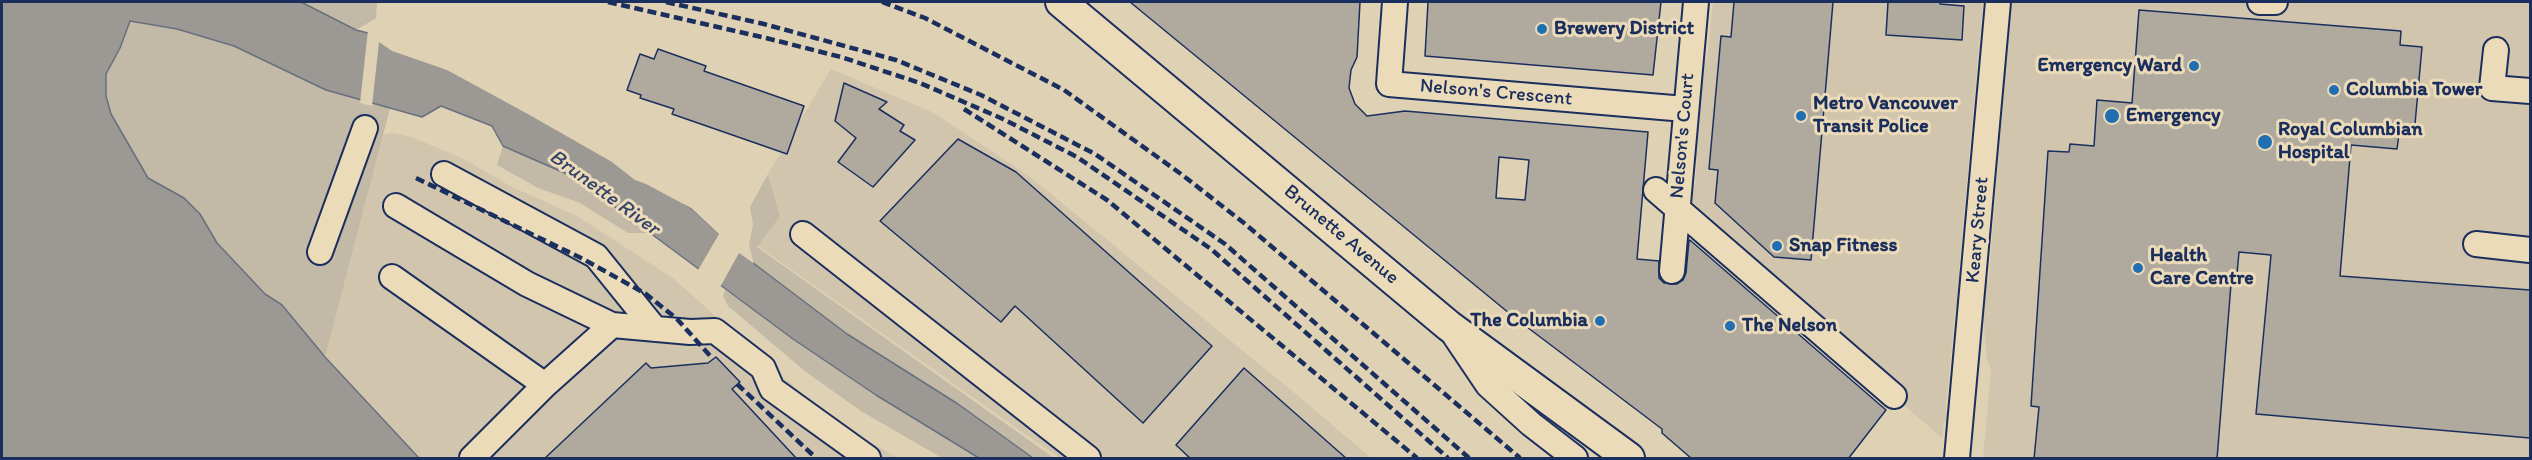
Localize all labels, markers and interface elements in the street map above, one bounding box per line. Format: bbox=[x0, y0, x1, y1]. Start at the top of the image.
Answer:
place label: Brewery District bbox=[1554, 17, 1694, 41]
marker: Brewery District bbox=[1535, 22, 1549, 36]
place label: Emergency Ward bbox=[2038, 54, 2182, 78]
marker: Emergency Ward bbox=[2187, 59, 2201, 73]
street label: Nelson's Court bbox=[1666, 72, 1700, 200]
street label: Nelson's Crescent bbox=[1419, 74, 1573, 112]
place label: Columbia Tower bbox=[2346, 78, 2482, 102]
marker: Columbia Tower bbox=[2327, 83, 2341, 97]
place label: Metro Vancouver Transit Police bbox=[1813, 92, 1958, 139]
place label: Emergency bbox=[2126, 104, 2221, 128]
marker: Emergency bbox=[2103, 107, 2121, 125]
marker: Metro Vancouver Transit Police bbox=[1794, 109, 1808, 123]
place label: Royal Columbian Hospital bbox=[2278, 118, 2423, 165]
marker: Royal Columbian Hospital bbox=[2256, 133, 2274, 151]
water label: Brunette River bbox=[544, 145, 664, 241]
street label: Keary Street bbox=[1961, 176, 1995, 284]
street label: Brunette Avenue bbox=[1279, 180, 1403, 290]
place label: Snap Fitness bbox=[1789, 234, 1897, 258]
marker: Snap Fitness bbox=[1770, 239, 1784, 253]
place label: Health Care Centre bbox=[2150, 244, 2254, 291]
marker: Health Care Centre bbox=[2131, 261, 2145, 275]
place label: The Columbia bbox=[1470, 309, 1588, 333]
marker: The Columbia bbox=[1593, 314, 1607, 328]
place label: The Nelson bbox=[1742, 314, 1837, 338]
marker: The Nelson bbox=[1723, 319, 1737, 333]

